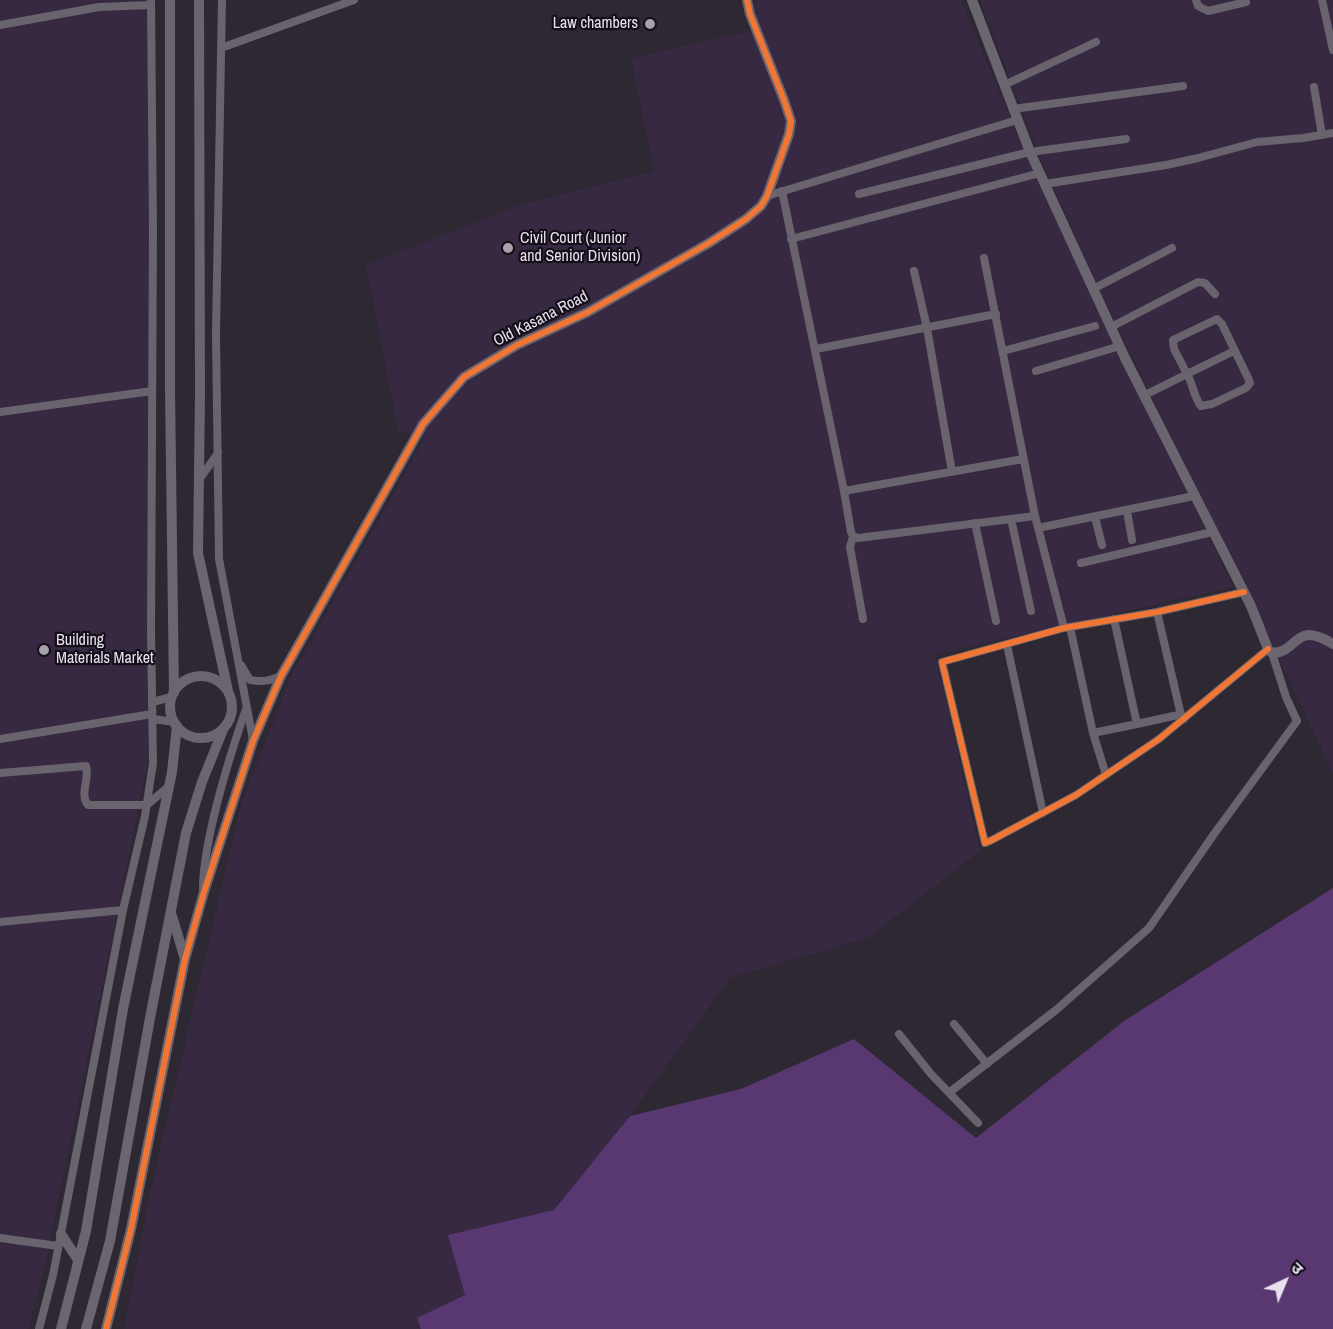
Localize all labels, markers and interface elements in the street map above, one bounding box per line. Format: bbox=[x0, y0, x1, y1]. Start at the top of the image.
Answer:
place label: Law chambers bbox=[553, 14, 638, 34]
marker: Law chambers bbox=[643, 17, 657, 31]
place label: Civil Court (Junior and Senior Division) bbox=[520, 229, 640, 267]
marker: Civil Court (Junior and Senior Division) bbox=[501, 241, 515, 255]
street label: Old Kasana Road bbox=[491, 287, 591, 351]
place label: Building Materials Market bbox=[56, 631, 154, 669]
marker: Building Materials Market bbox=[37, 643, 51, 657]
north arrow bbox=[1255, 1251, 1315, 1311]
text: उ bbox=[1286, 1257, 1309, 1279]

